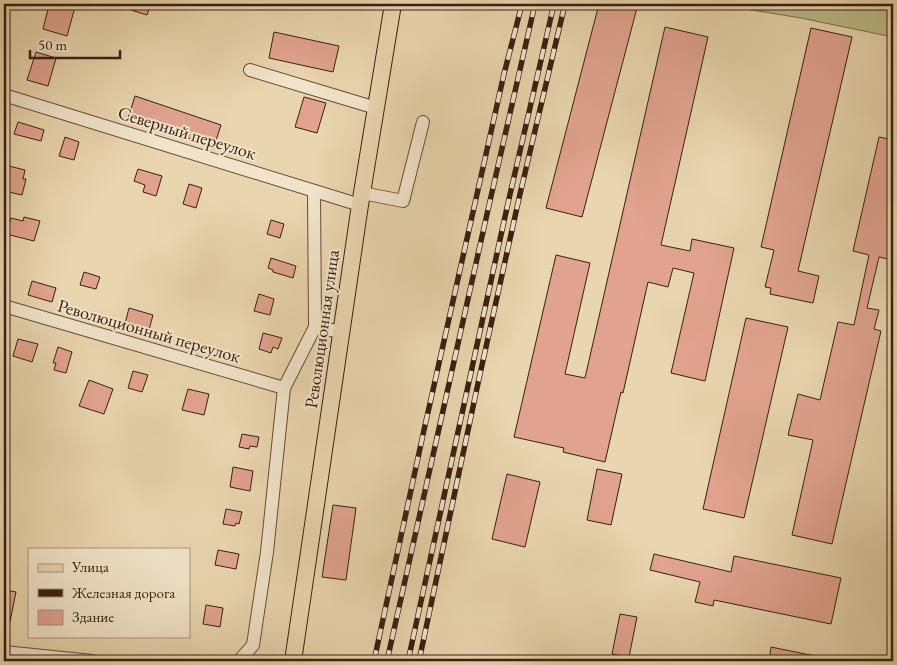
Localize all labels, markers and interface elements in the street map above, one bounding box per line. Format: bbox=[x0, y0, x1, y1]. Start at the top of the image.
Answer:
scale bar bbox=[30, 28, 120, 60]
text: 50 m bbox=[38, 35, 67, 54]
street label: Северный переулок bbox=[115, 101, 259, 165]
street label: Революционная улица bbox=[299, 247, 344, 410]
street label: Революционный переулок bbox=[55, 293, 244, 368]
legend bbox=[28, 548, 190, 638]
text: Улица bbox=[71, 557, 109, 576]
text: Железная дорога bbox=[71, 583, 175, 602]
text: Здание bbox=[72, 607, 114, 626]

